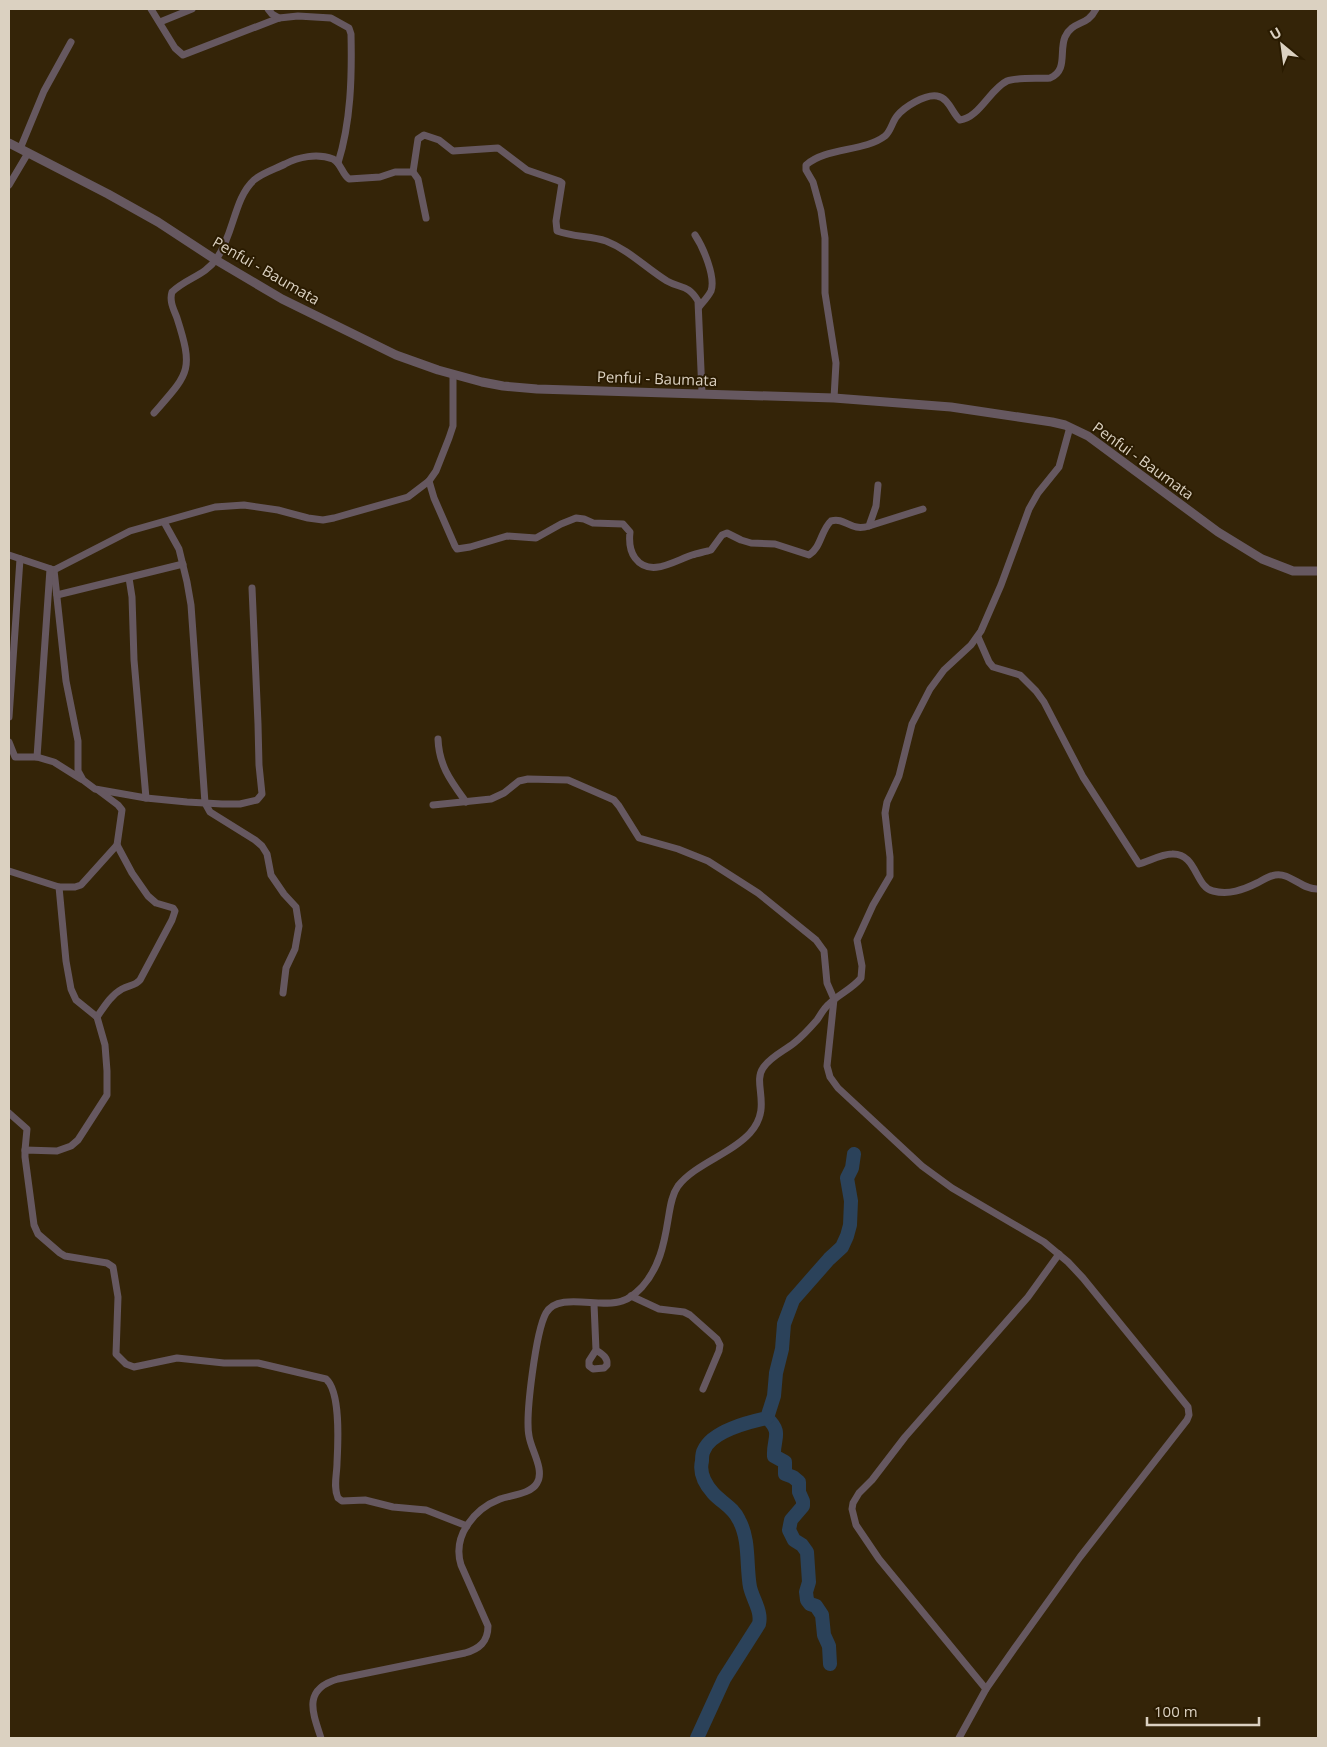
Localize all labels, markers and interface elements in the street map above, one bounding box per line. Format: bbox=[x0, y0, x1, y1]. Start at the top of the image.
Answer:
north arrow bbox=[1257, 20, 1307, 70]
text: U bbox=[1266, 22, 1285, 44]
street label: Penfui - Baumata bbox=[209, 231, 324, 309]
street label: Penfui - Baumata bbox=[597, 366, 718, 390]
street label: Penfui - Baumata bbox=[1089, 417, 1198, 504]
scale bar bbox=[1147, 1694, 1260, 1726]
text: 100 m bbox=[1154, 1701, 1198, 1721]

